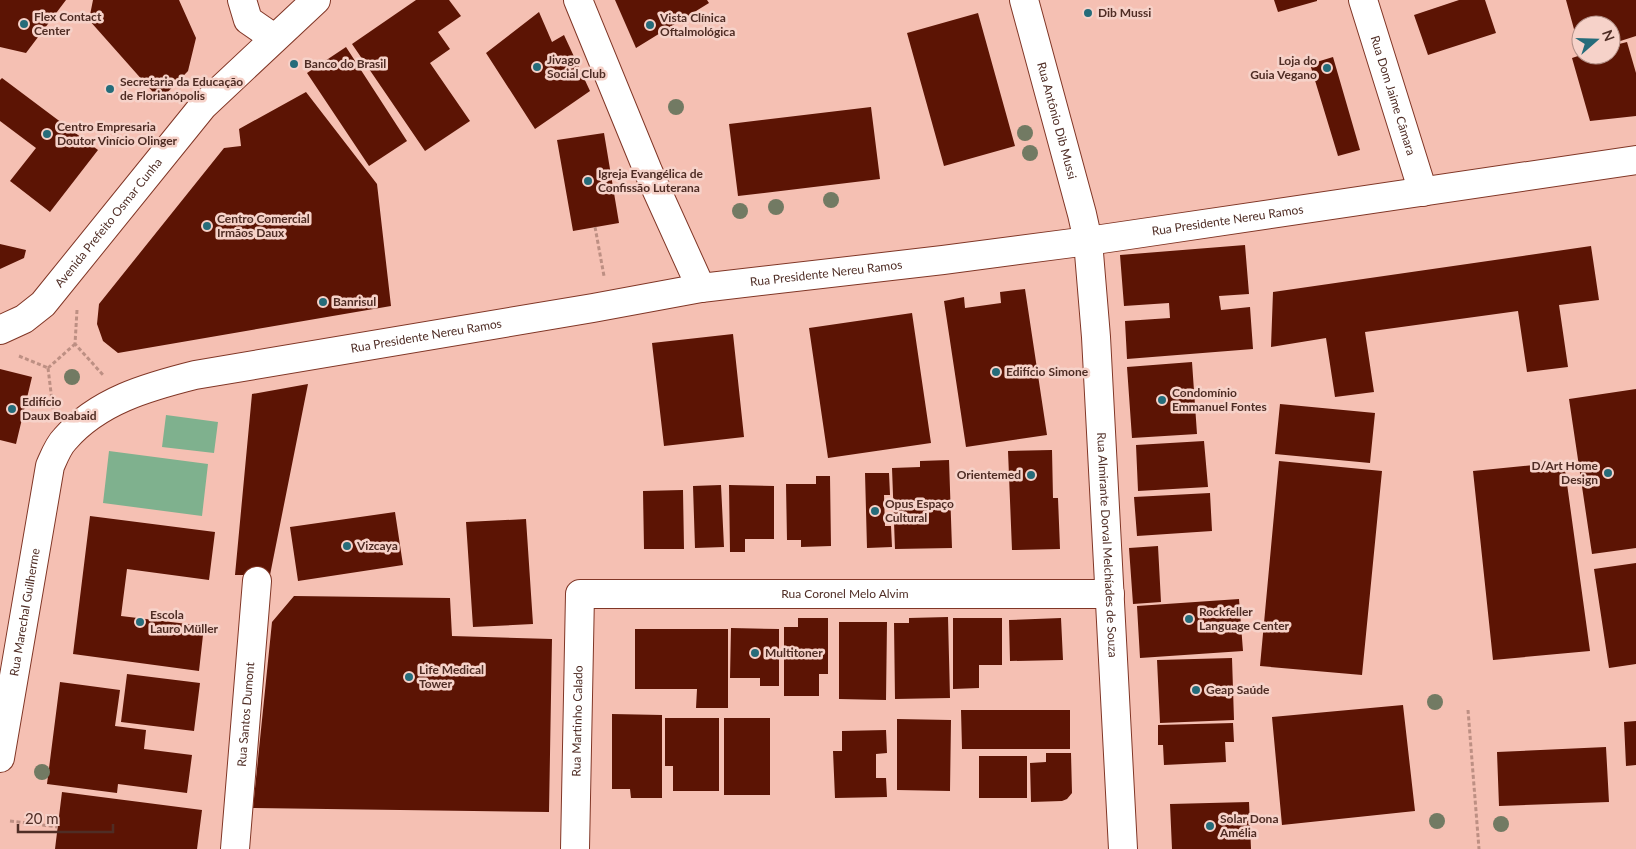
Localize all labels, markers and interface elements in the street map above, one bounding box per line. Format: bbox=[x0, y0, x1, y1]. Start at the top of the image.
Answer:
place label: Dib Mussi bbox=[1098, 5, 1151, 20]
marker: Dib Mussi bbox=[1082, 7, 1094, 19]
place label: Flex Contact Center bbox=[34, 9, 102, 38]
place label: Vista Clínica Oftalmológica bbox=[659, 10, 735, 39]
north arrow bbox=[1571, 15, 1621, 65]
marker: Flex Contact Center bbox=[18, 18, 30, 30]
marker: Vista Clínica Oftalmológica bbox=[644, 19, 656, 31]
text: N bbox=[1599, 27, 1619, 43]
street label: Rua Dom Jaime Câmara bbox=[1368, 34, 1419, 157]
place label: Jivago Social Club bbox=[547, 52, 606, 81]
place label: Loja do Guia Vegano bbox=[1250, 53, 1317, 82]
place label: Banco do Brasil bbox=[304, 56, 386, 71]
marker: Banco do Brasil bbox=[288, 58, 300, 70]
street label: Rua Antônio Dib Mussi bbox=[1034, 60, 1080, 181]
marker: Jivago Social Club bbox=[531, 61, 543, 73]
marker: Loja do Guia Vegano bbox=[1321, 62, 1333, 74]
place label: Secretaria da Educação de Florianópolis bbox=[120, 74, 243, 103]
marker: Secretaria da Educação de Florianópolis bbox=[104, 83, 116, 95]
place label: Centro Empresaria Doutor Vinício Olinger bbox=[57, 119, 178, 148]
marker: Centro Empresaria Doutor Vinício Olinger bbox=[41, 128, 53, 140]
street label: Avenida Prefeito Osmar Cunha bbox=[51, 155, 165, 290]
place label: Igreja Evangélica de Confissão Luterana bbox=[598, 166, 703, 195]
marker: Igreja Evangélica de Confissão Luterana bbox=[582, 175, 594, 187]
street label: Rua Presidente Nereu Ramos bbox=[1151, 201, 1304, 238]
place label: Centro Comercial Irmãos Daux bbox=[217, 211, 310, 240]
marker: Centro Comercial Irmãos Daux bbox=[201, 220, 213, 232]
street label: Rua Presidente Nereu Ramos bbox=[749, 257, 903, 289]
place label: Banrisul bbox=[333, 294, 376, 309]
marker: Banrisul bbox=[317, 296, 329, 308]
street label: Rua Presidente Nereu Ramos bbox=[349, 316, 503, 356]
place label: Edifício Simone bbox=[1006, 364, 1089, 379]
marker: Edifício Simone bbox=[990, 366, 1002, 378]
place label: Condomínio Emmanuel Fontes bbox=[1172, 385, 1267, 414]
place label: Edifício Daux Boabaid bbox=[22, 394, 97, 423]
marker: Condomínio Emmanuel Fontes bbox=[1156, 394, 1168, 406]
marker: Edifício Daux Boabaid bbox=[6, 403, 18, 415]
street label: Rua Almirante Dorval Melchíades de Souza bbox=[1094, 432, 1121, 658]
place label: D/Art Home Design bbox=[1532, 458, 1599, 487]
place label: Orientemed bbox=[957, 467, 1021, 482]
marker: D/Art Home Design bbox=[1602, 467, 1614, 479]
marker: Orientemed bbox=[1025, 469, 1037, 481]
place label: Opus Espaço Cultural bbox=[885, 496, 954, 525]
marker: Opus Espaço Cultural bbox=[869, 505, 881, 517]
place label: Vizcaya bbox=[356, 538, 398, 553]
marker: Vizcaya bbox=[341, 540, 353, 552]
street label: Rua Marechal Guilherme bbox=[6, 547, 43, 677]
street label: Rua Coronel Melo Alvim bbox=[781, 586, 909, 601]
place label: Rockfeller Language Center bbox=[1199, 604, 1290, 633]
place label: Escola Lauro Müller bbox=[150, 607, 219, 636]
marker: Rockfeller Language Center bbox=[1183, 613, 1195, 625]
marker: Escola Lauro Müller bbox=[134, 616, 146, 628]
place label: Multitoner bbox=[765, 645, 823, 660]
marker: Multitoner bbox=[749, 647, 761, 659]
street label: Rua Santos Dumont bbox=[234, 661, 257, 767]
place label: Life Medical Tower bbox=[419, 662, 484, 691]
street label: Rua Martinho Calado bbox=[568, 665, 586, 777]
marker: Life Medical Tower bbox=[403, 671, 415, 683]
place label: Geap Saúde bbox=[1206, 682, 1270, 697]
marker: Geap Saúde bbox=[1190, 684, 1202, 696]
scale bar bbox=[18, 802, 112, 834]
text: 20 m bbox=[25, 809, 59, 827]
place label: Solar Dona Amélia bbox=[1219, 811, 1278, 840]
marker: Solar Dona Amélia bbox=[1204, 820, 1216, 832]

